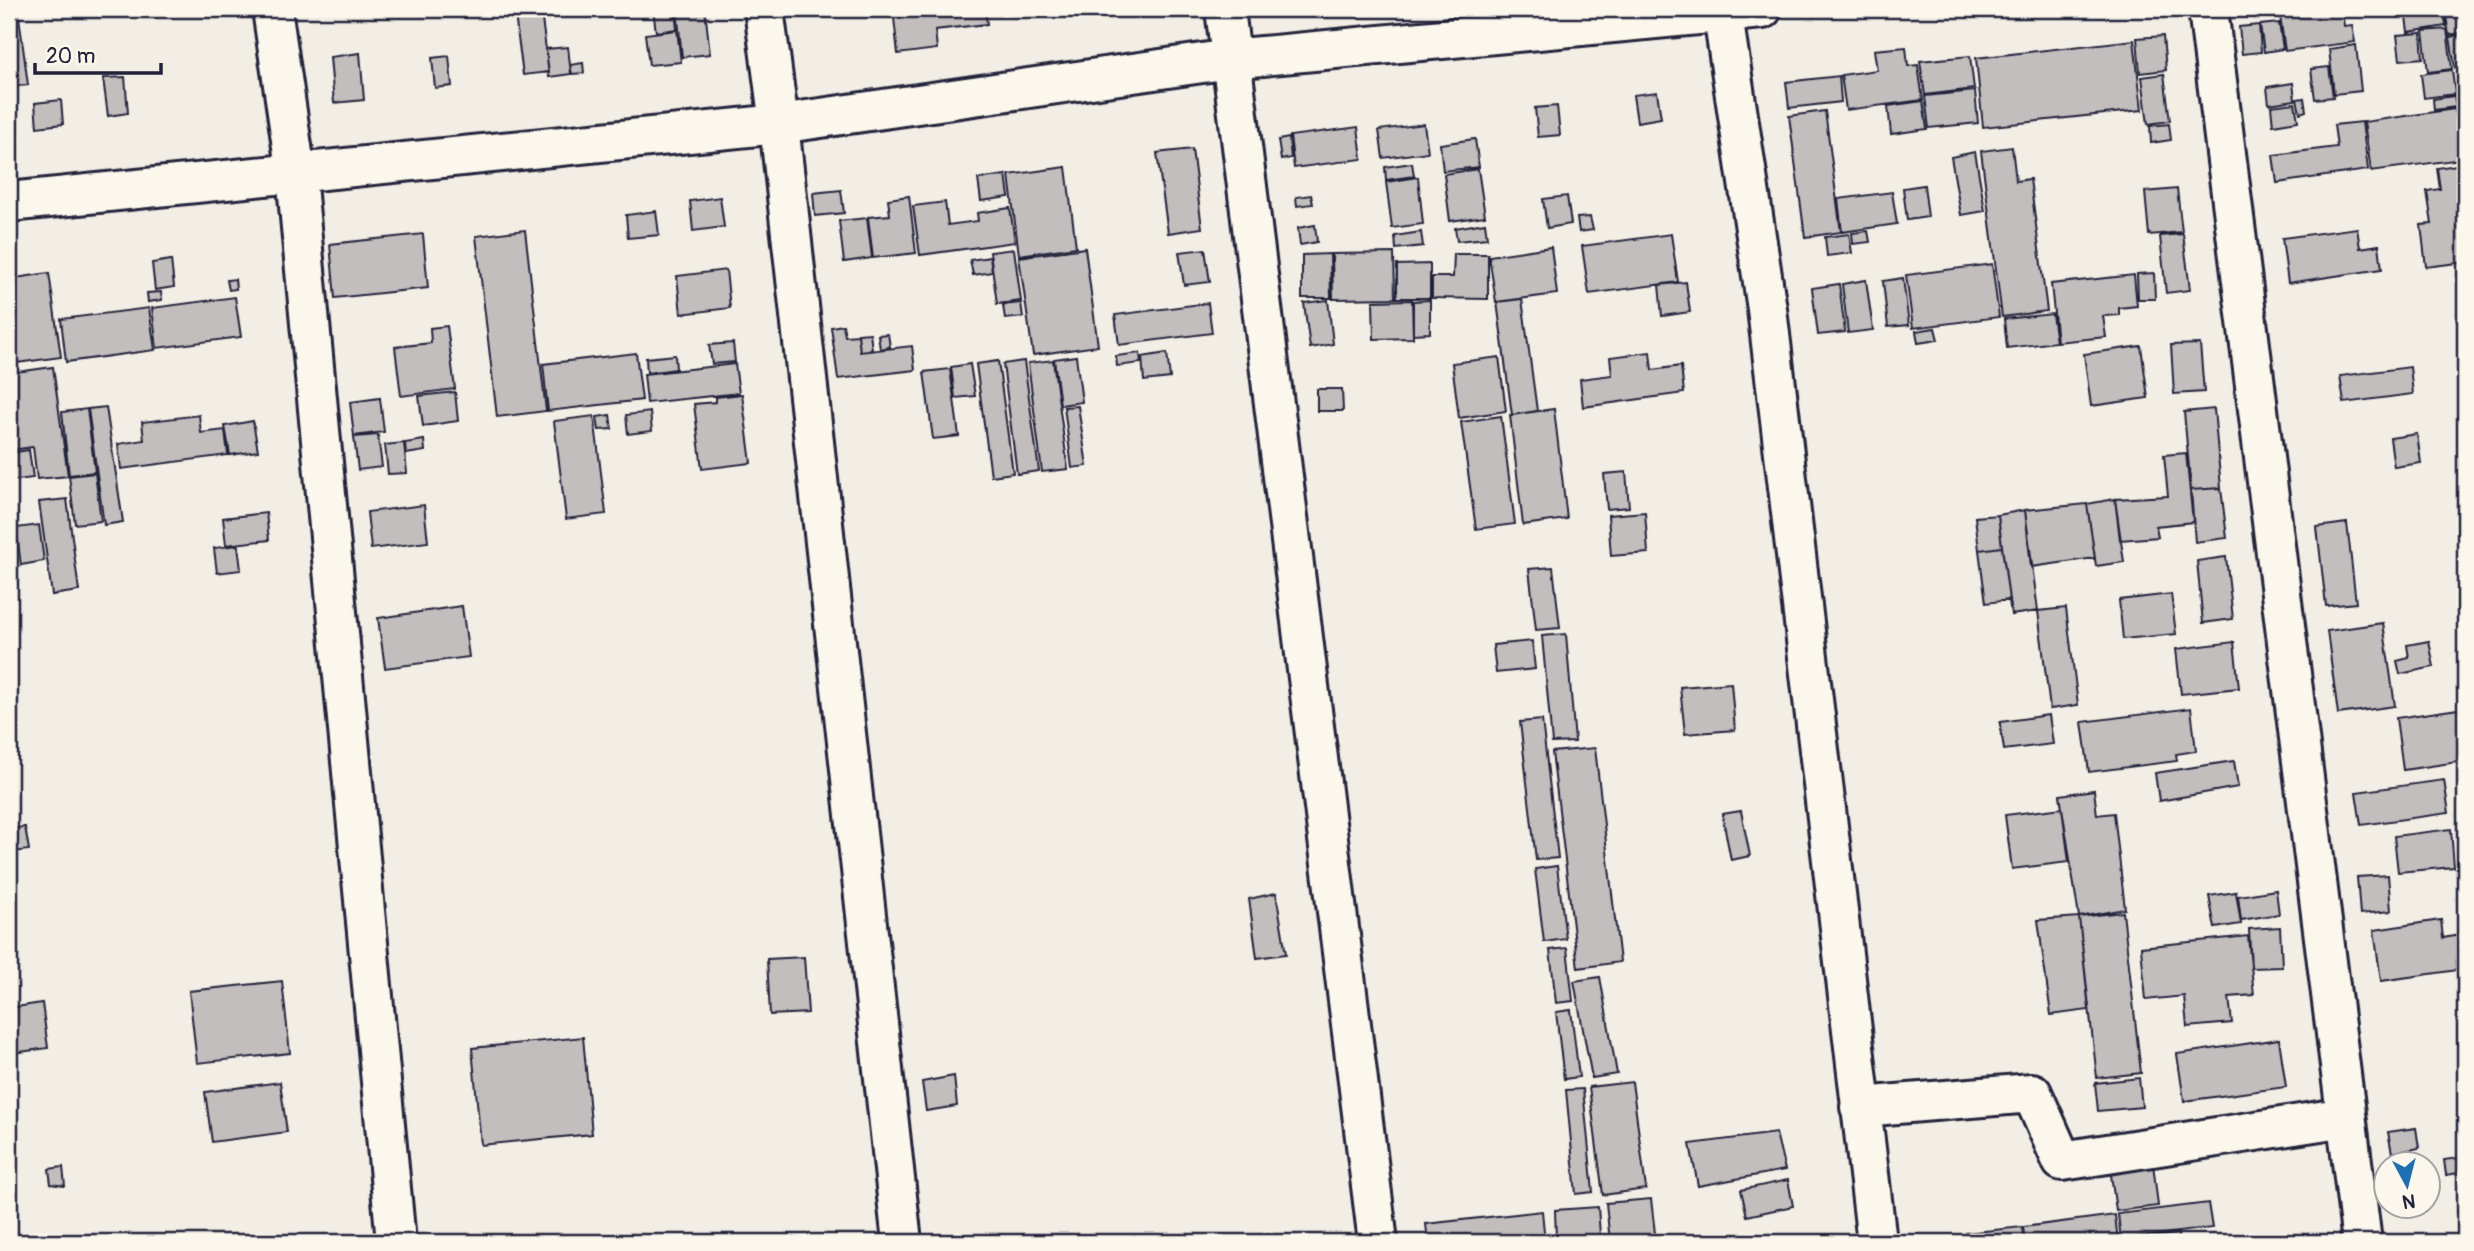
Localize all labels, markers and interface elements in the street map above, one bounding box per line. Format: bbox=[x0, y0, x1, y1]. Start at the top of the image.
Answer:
scale bar bbox=[35, 32, 161, 76]
text: 20 m bbox=[46, 43, 95, 70]
north arrow bbox=[2372, 1150, 2442, 1220]
text: N bbox=[2401, 1188, 2417, 1214]

